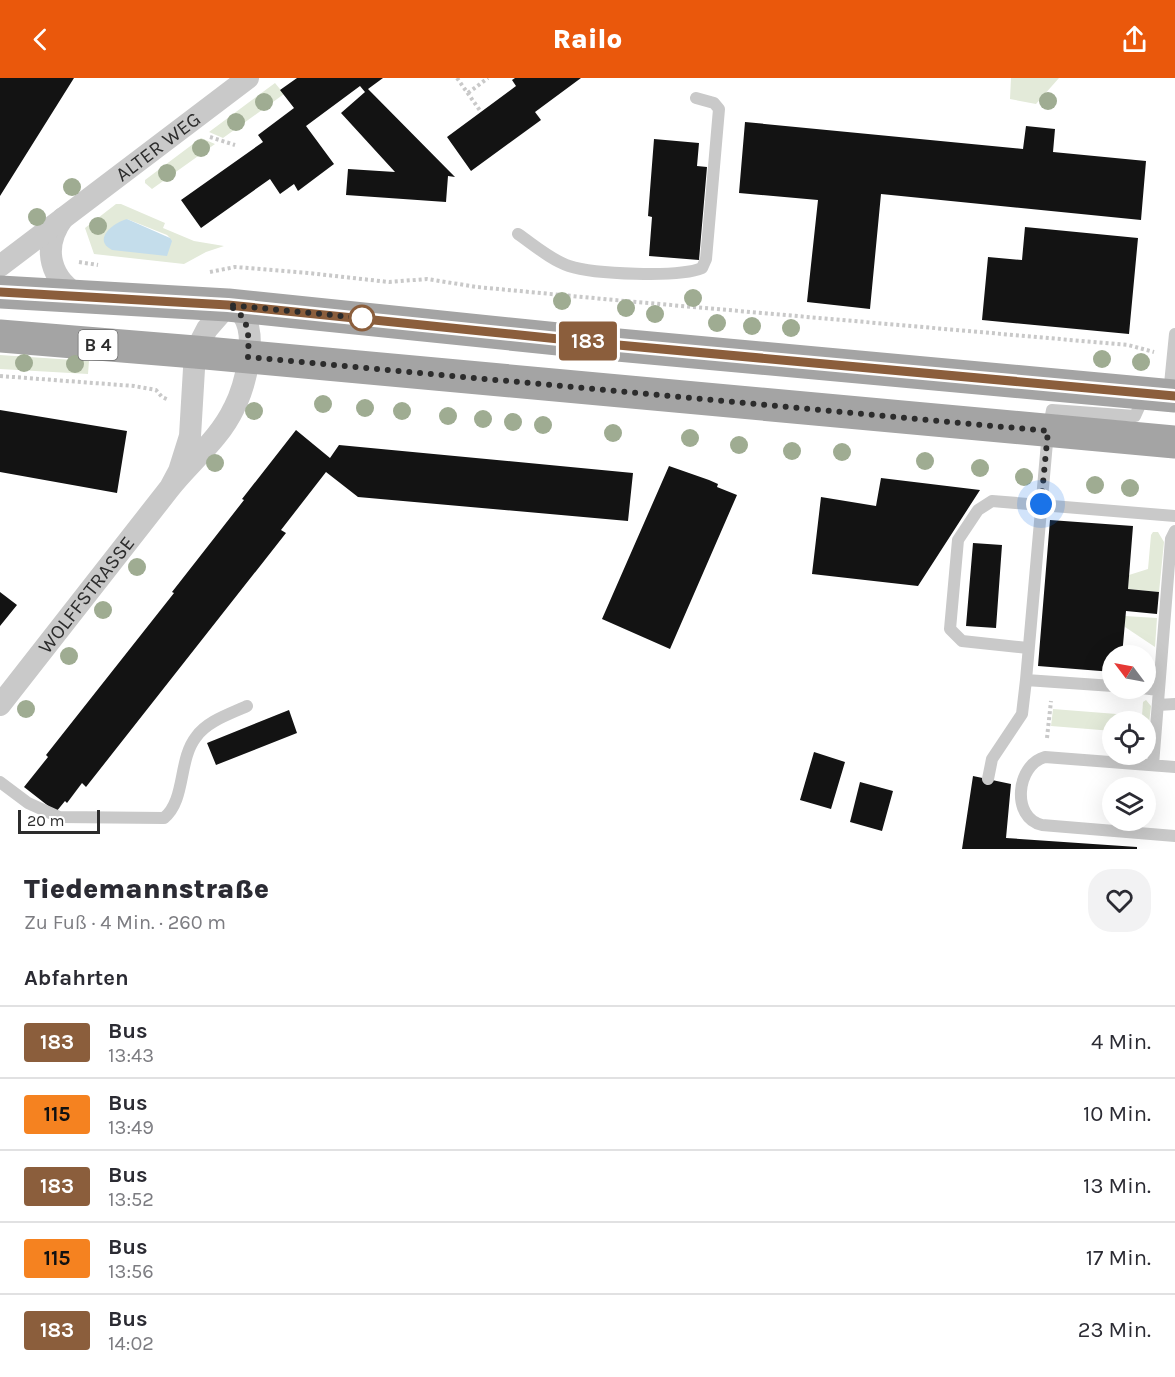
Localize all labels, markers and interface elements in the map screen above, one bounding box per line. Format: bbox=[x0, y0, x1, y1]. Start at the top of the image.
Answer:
icon: back bbox=[24, 23, 57, 56]
text: Railo bbox=[553, 23, 622, 55]
icon: share bbox=[1118, 23, 1151, 56]
street label: ALTER WEG bbox=[111, 107, 205, 186]
unlabelled marker bbox=[349, 305, 375, 331]
line badge: 183 bbox=[554, 322, 622, 360]
text: 183 bbox=[571, 329, 605, 353]
road number: B 4 bbox=[78, 330, 118, 360]
your location bbox=[1026, 489, 1056, 519]
street label: WOLFFSTRASSE bbox=[33, 531, 139, 658]
north arrow bbox=[1102, 645, 1156, 699]
map controls bbox=[1102, 645, 1156, 831]
button: locate bbox=[1102, 711, 1156, 765]
button: layers bbox=[1102, 777, 1156, 831]
scale bar bbox=[18, 807, 100, 834]
text: 20 m bbox=[27, 811, 65, 830]
button: heart bbox=[1088, 869, 1151, 932]
text: Tiedemannstraße bbox=[24, 872, 269, 905]
text: Zu Fuß · 4 Min. · 260 m bbox=[24, 911, 226, 934]
text: Abfahrten bbox=[24, 965, 129, 991]
text: Bus bbox=[108, 1018, 148, 1044]
text: 4 Min. bbox=[1091, 1029, 1151, 1055]
text: 183 bbox=[40, 1030, 74, 1054]
text: 13:43 bbox=[108, 1044, 154, 1067]
text: Bus bbox=[108, 1090, 148, 1116]
text: 10 Min. bbox=[1083, 1101, 1151, 1127]
text: 115 bbox=[43, 1102, 71, 1126]
text: 13:49 bbox=[108, 1116, 154, 1139]
text: Bus bbox=[108, 1162, 148, 1188]
text: 13 Min. bbox=[1083, 1173, 1151, 1199]
text: 183 bbox=[40, 1174, 74, 1198]
text: 13:52 bbox=[108, 1188, 154, 1211]
text: Bus bbox=[108, 1234, 148, 1260]
text: 17 Min. bbox=[1086, 1245, 1151, 1271]
text: 115 bbox=[43, 1246, 71, 1270]
text: 13:56 bbox=[108, 1260, 154, 1283]
text: Bus bbox=[108, 1306, 148, 1332]
text: 23 Min. bbox=[1078, 1317, 1151, 1343]
text: 183 bbox=[40, 1318, 74, 1342]
text: 14:02 bbox=[108, 1332, 154, 1355]

